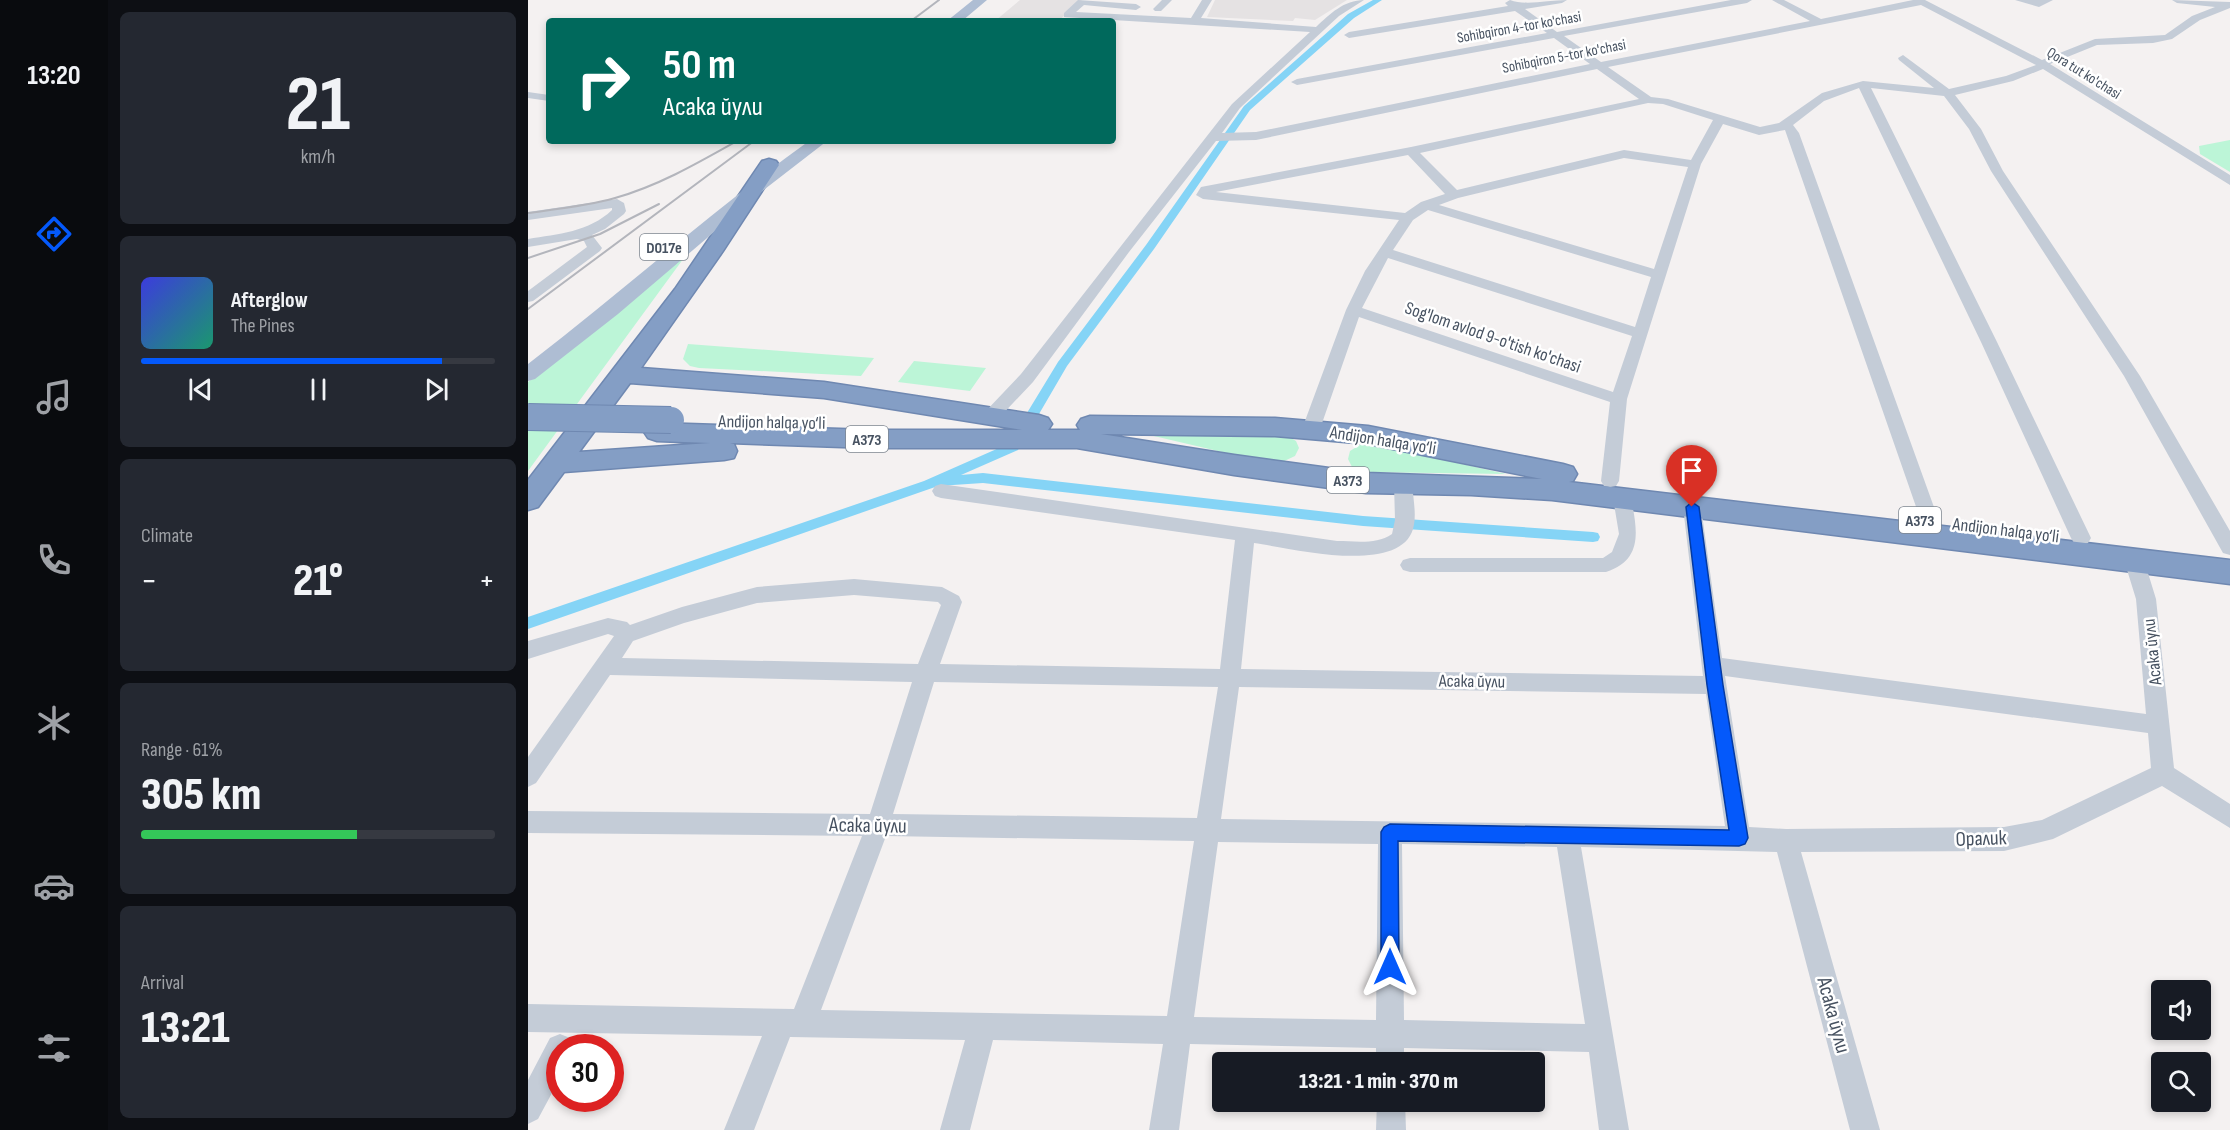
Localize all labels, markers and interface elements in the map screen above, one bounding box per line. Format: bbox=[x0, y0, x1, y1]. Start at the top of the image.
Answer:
street label: Sohibqiron 4-tor ko'chasi bbox=[1455, 7, 1583, 48]
street label: Sohibqiron 5-tor ko'chasi bbox=[1501, 35, 1628, 78]
text: 50 m bbox=[663, 40, 736, 91]
icon: right bbox=[564, 42, 642, 120]
street label: Qora tut ko'chasi bbox=[2043, 43, 2125, 104]
text: 21 bbox=[286, 59, 350, 152]
text: 13:20 bbox=[27, 60, 81, 92]
text: Асака йули bbox=[663, 91, 763, 123]
text: km/h bbox=[301, 145, 335, 169]
icon: directions bbox=[33, 213, 75, 255]
road number: D017e bbox=[640, 234, 688, 260]
text: Afterglow bbox=[231, 287, 308, 314]
street label: Sog'lom avlod 9-o'tish ko'chasi bbox=[1402, 297, 1584, 377]
text: The Pines bbox=[231, 314, 295, 338]
icon: previous bbox=[184, 373, 217, 406]
icon: pause bbox=[302, 373, 335, 406]
icon: next bbox=[420, 373, 453, 406]
icon: music bbox=[33, 376, 75, 418]
street label: Andijon halqa yo‘li bbox=[717, 411, 826, 434]
street label: Andijon halqa yo‘li bbox=[1327, 422, 1437, 459]
road number: A373 bbox=[846, 426, 888, 452]
pin bbox=[1666, 445, 1717, 507]
icon: arrive bbox=[1675, 454, 1708, 487]
road number: A373 bbox=[1327, 467, 1369, 493]
road number: A373 bbox=[1899, 507, 1941, 533]
street label: Andijon halqa yo‘li bbox=[1951, 513, 2060, 547]
text: Climate bbox=[141, 524, 193, 548]
icon: phone bbox=[33, 539, 75, 581]
text: 21° bbox=[293, 554, 343, 609]
text: − bbox=[141, 561, 157, 601]
text: + bbox=[479, 561, 495, 601]
street label: Асака йули bbox=[2139, 618, 2167, 687]
street label: Асака йули bbox=[1438, 670, 1505, 693]
icon: climate bbox=[33, 702, 75, 744]
text: Range · 61% bbox=[141, 738, 223, 762]
text: 305 km bbox=[141, 768, 261, 823]
street label: Асака йули bbox=[828, 812, 907, 839]
street label: Оралик bbox=[1955, 825, 2007, 852]
icon: car bbox=[33, 865, 75, 907]
position arrow bbox=[1358, 935, 1422, 999]
text: Arrival bbox=[141, 971, 184, 995]
street label: Асака йули bbox=[1811, 973, 1856, 1056]
map controls bbox=[2151, 980, 2211, 1112]
button: sound bbox=[2151, 980, 2211, 1040]
text: 13:21 bbox=[141, 1001, 230, 1056]
icon: filters bbox=[33, 1027, 75, 1069]
speed limit sign: 30 bbox=[546, 1034, 624, 1112]
button: search bbox=[2151, 1052, 2211, 1112]
text: 13:21 · 1 min · 370 m bbox=[1299, 1068, 1458, 1095]

